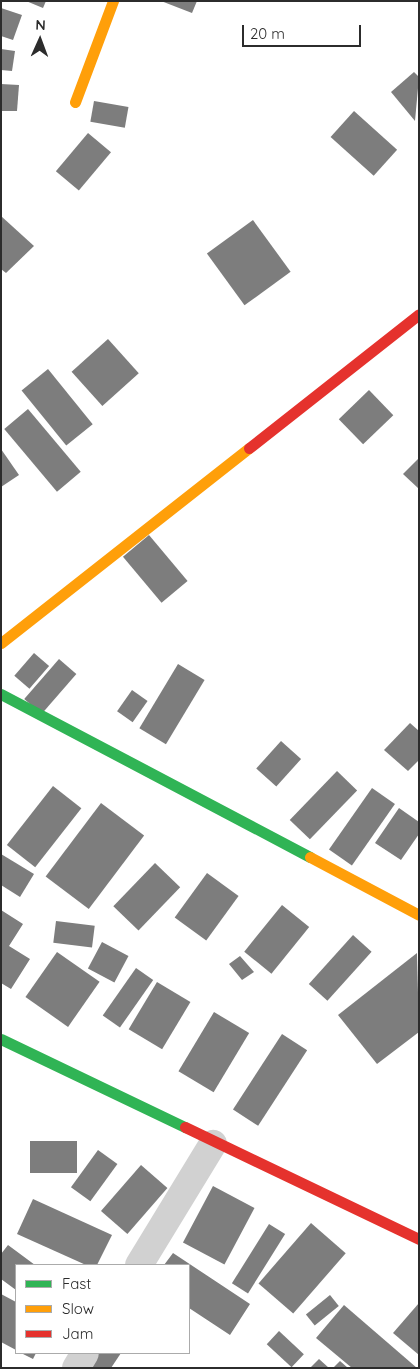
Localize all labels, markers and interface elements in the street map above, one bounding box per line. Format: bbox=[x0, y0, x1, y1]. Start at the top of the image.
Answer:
north arrow bbox=[15, 15, 65, 65]
scale bar bbox=[245, 15, 364, 47]
text: N bbox=[35, 16, 46, 34]
text: 20 m bbox=[250, 24, 285, 43]
legend bbox=[15, 1264, 190, 1354]
text: Fast bbox=[62, 1274, 91, 1293]
text: Slow bbox=[62, 1299, 94, 1318]
text: Jam bbox=[62, 1324, 93, 1343]

